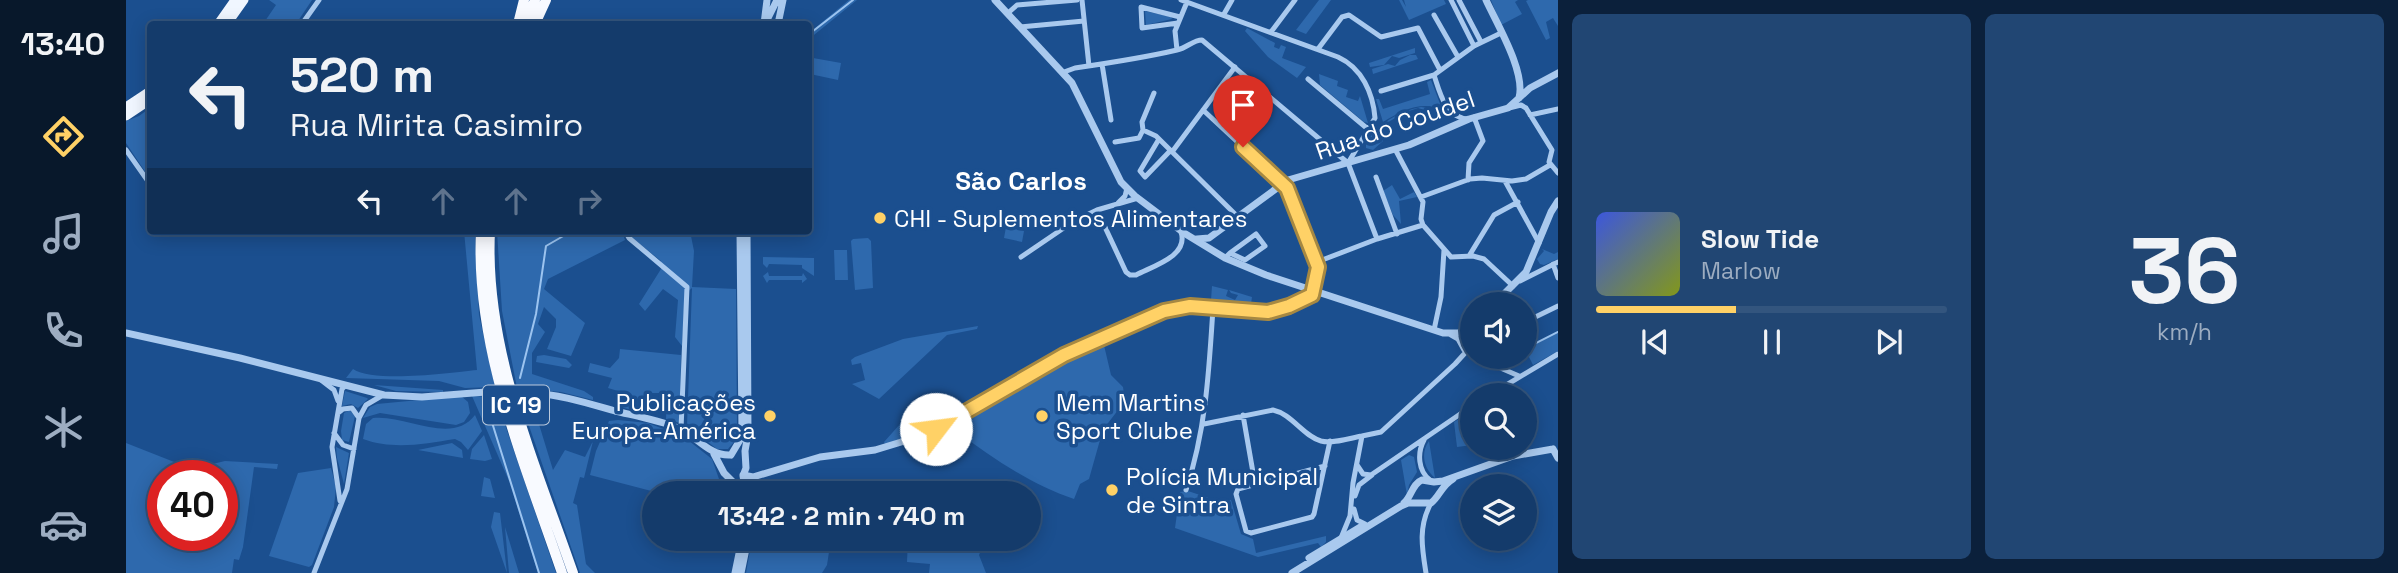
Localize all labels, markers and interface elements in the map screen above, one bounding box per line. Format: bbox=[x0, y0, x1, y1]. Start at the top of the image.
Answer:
text: 13:40 bbox=[21, 24, 105, 64]
text: 520 m bbox=[290, 44, 434, 106]
icon: left bbox=[175, 49, 266, 140]
pin bbox=[1213, 75, 1273, 147]
street label: Rua do Coudel bbox=[1311, 83, 1479, 167]
icon: arrive bbox=[1224, 86, 1262, 124]
text: Rua Mirita Casimiro bbox=[290, 105, 583, 145]
icon: directions bbox=[39, 112, 88, 161]
district label: São Carlos bbox=[955, 164, 1087, 198]
icon: left bbox=[351, 182, 389, 220]
icon: ahead bbox=[424, 182, 462, 220]
icon: ahead bbox=[497, 182, 535, 220]
icon: right bbox=[570, 182, 608, 220]
place label: CHI - Suplementos Alimentares bbox=[894, 203, 1247, 234]
icon: music bbox=[39, 209, 88, 258]
marker: CHI - Suplementos Alimentares bbox=[872, 210, 888, 226]
text: 36 bbox=[2129, 213, 2240, 330]
text: Slow Tide bbox=[1701, 222, 1819, 256]
text: Marlow bbox=[1701, 256, 1781, 286]
map controls bbox=[1460, 292, 1537, 551]
button: sound bbox=[1460, 292, 1537, 369]
icon: phone bbox=[39, 306, 88, 355]
text: km/h bbox=[2157, 317, 2212, 347]
icon: previous bbox=[1636, 323, 1674, 361]
icon: pause bbox=[1753, 323, 1791, 361]
icon: next bbox=[1870, 323, 1908, 361]
button: search bbox=[1460, 383, 1537, 460]
road number: IC 19 bbox=[483, 386, 549, 424]
place label: Publicações Europa-América bbox=[572, 387, 756, 446]
place label: Mem Martins Sport Clube bbox=[1056, 387, 1206, 446]
position arrow bbox=[899, 392, 973, 466]
icon: climate bbox=[39, 403, 88, 452]
marker: Publicações Europa-América bbox=[762, 408, 778, 424]
marker: Mem Martins Sport Clube bbox=[1034, 408, 1050, 424]
speed limit sign: 40 bbox=[147, 460, 238, 551]
place label: Polícia Municipal de Sintra bbox=[1126, 461, 1318, 520]
button: layers bbox=[1460, 474, 1537, 551]
marker: Polícia Municipal de Sintra bbox=[1104, 482, 1120, 498]
text: 13:42 · 2 min · 740 m bbox=[718, 499, 965, 533]
icon: car bbox=[39, 500, 88, 549]

